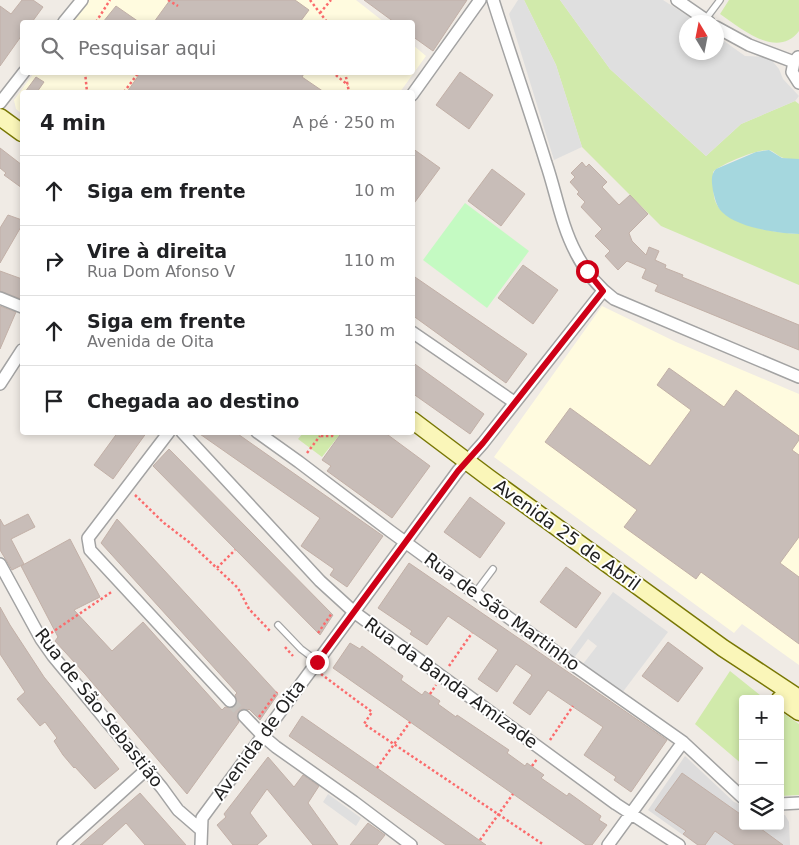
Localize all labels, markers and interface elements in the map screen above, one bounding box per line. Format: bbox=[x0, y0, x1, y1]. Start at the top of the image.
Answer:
north arrow bbox=[679, 15, 724, 60]
search box bbox=[20, 20, 415, 75]
icon: search bbox=[38, 34, 66, 62]
text: Pesquisar aqui bbox=[78, 37, 216, 59]
text: 4 min bbox=[40, 111, 106, 135]
text: A pé · 250 m bbox=[293, 113, 395, 132]
icon: ahead bbox=[40, 177, 68, 205]
text: Siga em frente bbox=[87, 180, 246, 202]
text: 10 m bbox=[354, 181, 395, 200]
text: Vire à direita bbox=[87, 240, 227, 262]
icon: right bbox=[40, 247, 68, 275]
text: 110 m bbox=[344, 251, 395, 270]
route start bbox=[576, 260, 599, 283]
text: Rua Dom Afonso V bbox=[87, 262, 235, 281]
text: Siga em frente bbox=[87, 310, 246, 332]
icon: ahead bbox=[40, 317, 68, 345]
text: 130 m bbox=[344, 321, 395, 340]
text: Avenida de Oita bbox=[87, 332, 214, 351]
icon: arrive bbox=[40, 387, 68, 415]
text: Chegada ao destino bbox=[87, 390, 299, 412]
street label: Avenida 25 de Abril bbox=[490, 475, 644, 595]
street label: Rua de São Martinho bbox=[420, 548, 584, 675]
street label: Rua da Banda Amizade bbox=[361, 613, 542, 752]
street label: Rua de São Sebastião bbox=[31, 624, 168, 791]
route end bbox=[306, 651, 329, 674]
street label: Avenida de Oita bbox=[208, 676, 309, 804]
map controls bbox=[739, 695, 784, 830]
button: + bbox=[739, 695, 784, 740]
button: − bbox=[739, 740, 784, 785]
button: layers bbox=[739, 785, 784, 830]

